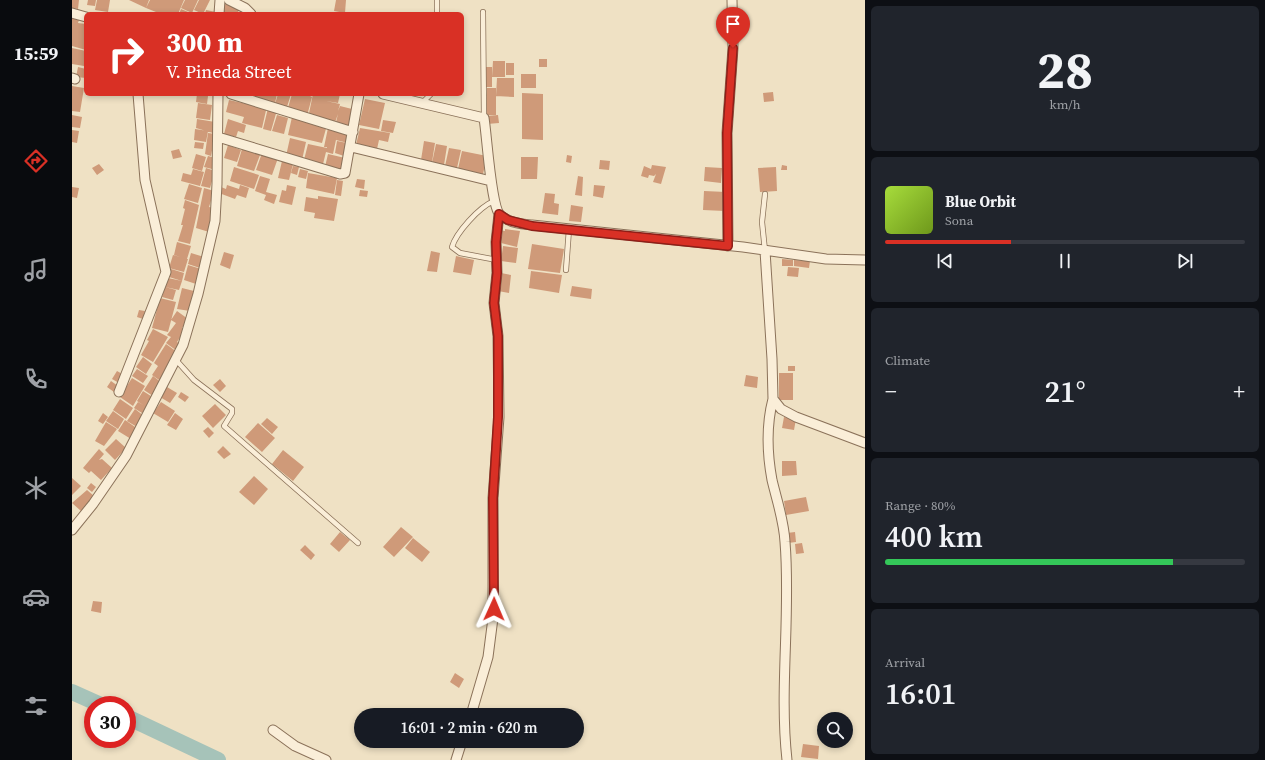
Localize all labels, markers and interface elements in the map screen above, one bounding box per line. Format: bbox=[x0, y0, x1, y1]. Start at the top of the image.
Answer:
pin bbox=[716, 7.0, 750, 48]
icon: arrive bbox=[722, 13, 744, 35]
text: 300 m bbox=[166, 23, 243, 61]
icon: right bbox=[100, 28, 152, 80]
text: 28 bbox=[1037, 34, 1093, 105]
text: 15:59 bbox=[14, 41, 58, 66]
text: V. Pineda Street bbox=[166, 59, 291, 84]
text: km/h bbox=[1050, 96, 1080, 113]
icon: directions bbox=[22, 147, 50, 175]
text: Blue Orbit bbox=[945, 191, 1016, 212]
text: Sona bbox=[945, 212, 973, 229]
icon: previous bbox=[934, 250, 956, 272]
icon: pause bbox=[1054, 250, 1076, 272]
icon: next bbox=[1174, 250, 1196, 272]
icon: music bbox=[22, 256, 50, 284]
text: Climate bbox=[885, 352, 930, 369]
icon: phone bbox=[22, 365, 50, 393]
text: 21° bbox=[1044, 371, 1086, 412]
text: − bbox=[885, 376, 897, 406]
text: + bbox=[1233, 376, 1245, 406]
icon: climate bbox=[22, 474, 50, 502]
text: Range · 80% bbox=[885, 497, 956, 514]
text: 400 km bbox=[885, 516, 983, 557]
icon: car bbox=[22, 583, 50, 611]
position arrow bbox=[473, 588, 515, 630]
text: Arrival bbox=[885, 654, 925, 671]
text: 16:01 bbox=[885, 673, 956, 714]
icon: filters bbox=[22, 692, 50, 720]
speed limit sign: 30 bbox=[84, 696, 136, 748]
map controls bbox=[817, 712, 853, 748]
button: search bbox=[817, 712, 853, 748]
text: 16:01 · 2 min · 620 m bbox=[401, 717, 537, 738]

